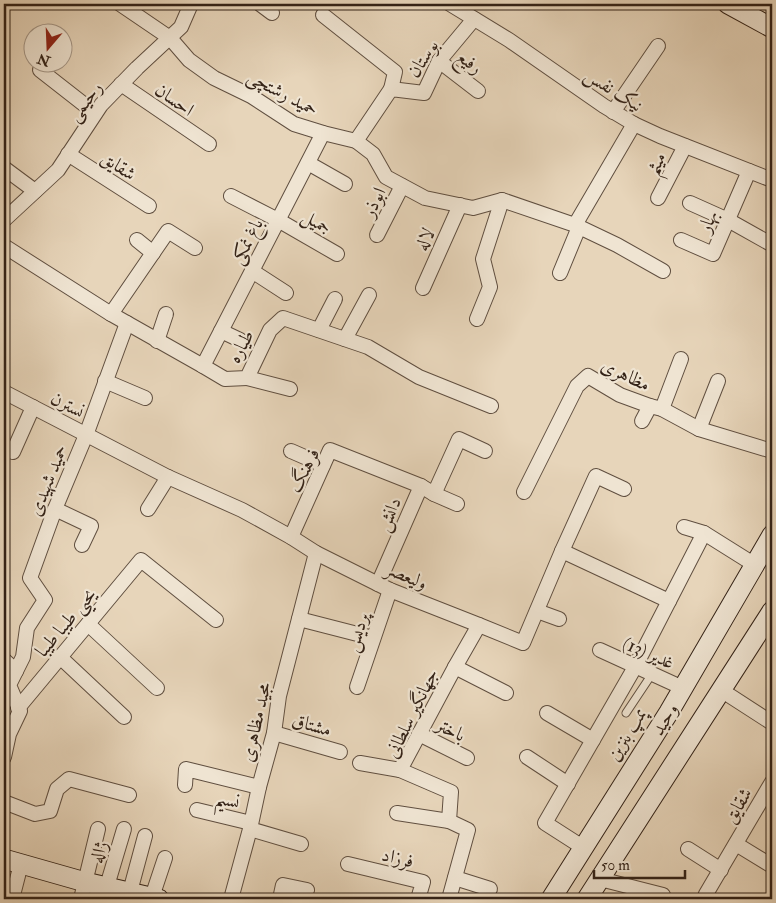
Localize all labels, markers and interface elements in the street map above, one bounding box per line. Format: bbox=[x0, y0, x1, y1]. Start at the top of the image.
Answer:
north arrow bbox=[22, 22, 72, 72]
street label: بوستان bbox=[402, 35, 444, 82]
street label: رفیع bbox=[448, 44, 487, 84]
text: N bbox=[35, 50, 54, 70]
street label: نیک نفس bbox=[579, 62, 647, 117]
street label: حمید رشتچی bbox=[242, 64, 322, 122]
street label: رحیمی bbox=[62, 77, 109, 127]
street label: احسان bbox=[150, 78, 199, 122]
street label: شقایق bbox=[96, 146, 141, 186]
street label: میثم bbox=[640, 148, 678, 182]
street label: ابوذر bbox=[356, 184, 391, 223]
street label: جمیل bbox=[297, 204, 336, 241]
street label: بهار bbox=[692, 207, 723, 238]
street label: باغ نمکی bbox=[225, 214, 271, 270]
street label: لاله bbox=[409, 224, 440, 255]
street label: طیاره bbox=[222, 326, 260, 367]
street label: مظاهری bbox=[597, 353, 654, 397]
street label: نسترن bbox=[47, 386, 89, 424]
street label: حمید شهیدی bbox=[23, 441, 73, 520]
street label: فرهنگ bbox=[281, 444, 325, 497]
street label: دانش bbox=[371, 494, 408, 536]
street label: ولیعصر bbox=[380, 556, 431, 595]
street label: یحیی طیبا طیبا bbox=[30, 583, 105, 665]
street label: پردیس bbox=[339, 608, 376, 655]
street label: غدیر (13) bbox=[619, 631, 678, 675]
street label: جهانگیر سلطانی bbox=[379, 664, 444, 762]
street label: مجید مظاهری bbox=[235, 680, 277, 764]
street label: وحید bbox=[646, 699, 684, 740]
street label: پمپ بنزین bbox=[602, 703, 654, 767]
street label: مشتاق bbox=[289, 708, 334, 742]
street label: باختر bbox=[430, 712, 469, 747]
street label: شقایق bbox=[718, 783, 758, 828]
street label: نسیم bbox=[211, 785, 242, 821]
street label: ژاله bbox=[84, 838, 114, 866]
street label: فرزاد bbox=[379, 842, 416, 874]
scale bar bbox=[594, 848, 685, 880]
text: 50 m bbox=[601, 856, 630, 875]

